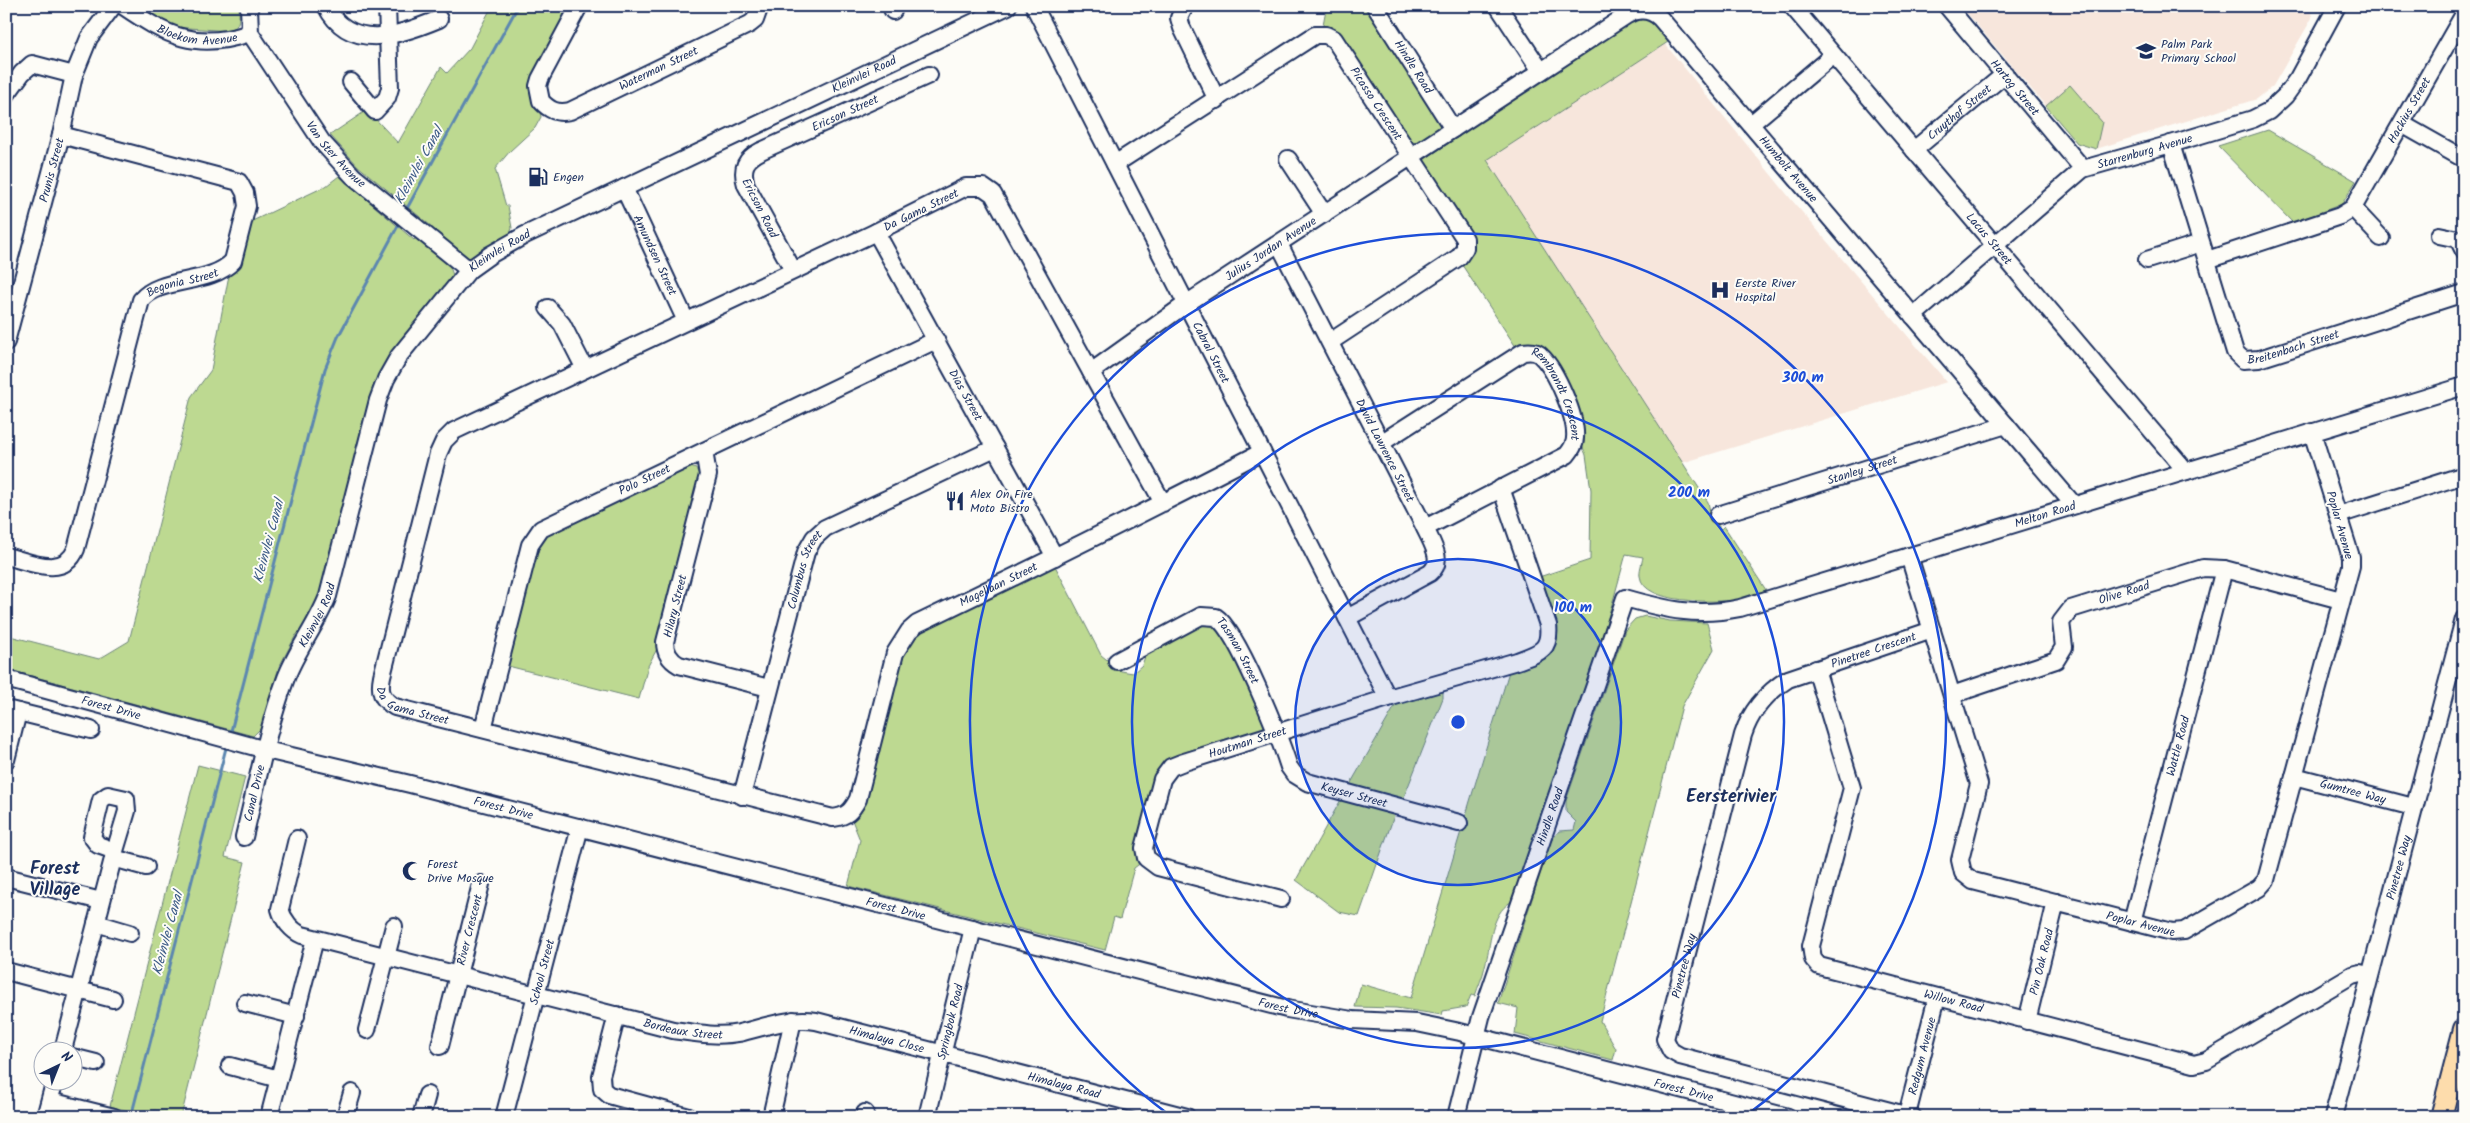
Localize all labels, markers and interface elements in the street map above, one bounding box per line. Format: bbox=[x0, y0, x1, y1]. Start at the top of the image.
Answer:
street label: Bloekom Avenue bbox=[153, 20, 240, 51]
place label: Palm Park Primary School bbox=[2161, 35, 2236, 68]
street label: Hindle Road bbox=[1389, 36, 1438, 99]
school or university icon: Palm Park Primary School bbox=[2135, 40, 2157, 62]
street label: Waterman Street bbox=[616, 41, 702, 96]
street label: Kleinvlei Road bbox=[828, 51, 901, 98]
street label: Hartog Street bbox=[1985, 55, 2044, 120]
street label: Picasso Crescent bbox=[1345, 63, 1407, 145]
street label: Hackius Street bbox=[2383, 73, 2436, 147]
street label: Cruythof Street bbox=[1923, 80, 1996, 145]
street label: Ericson Street bbox=[809, 90, 882, 137]
street label: Van Ster Avenue bbox=[301, 117, 370, 193]
water label: Kleinvlei Canal bbox=[388, 120, 451, 208]
street label: Starrenburg Avenue bbox=[2095, 129, 2196, 175]
street label: Humbolt Avenue bbox=[1754, 132, 1822, 208]
street label: Prunis Street bbox=[35, 135, 70, 204]
fuel station icon: Engen bbox=[527, 166, 549, 188]
place label: Engen bbox=[553, 168, 584, 187]
street label: Ericson Road bbox=[736, 175, 783, 242]
street label: Da Gama Street bbox=[880, 184, 962, 237]
street label: Lacus Street bbox=[1961, 209, 2017, 270]
street label: Amundsen Street bbox=[628, 212, 682, 299]
street label: Julius Jordan Avenue bbox=[1221, 212, 1321, 286]
street label: Kleinvlei Road bbox=[465, 224, 535, 277]
street label: Begonia Street bbox=[143, 263, 222, 302]
place label: Eerste River Hospital bbox=[1735, 274, 1797, 307]
hospital icon: Eerste River Hospital bbox=[1709, 279, 1731, 301]
street label: Cabral Street bbox=[1187, 318, 1235, 387]
street label: Breitenbach Street bbox=[2247, 325, 2342, 370]
street label: Rembrandt Crescent bbox=[1529, 343, 1584, 441]
street label: Dias Street bbox=[943, 366, 987, 425]
text: 300 m bbox=[1781, 366, 1824, 390]
street label: David Lawrence Street bbox=[1350, 395, 1419, 506]
street label: Stanley Street bbox=[1825, 450, 1900, 490]
street label: Polo Street bbox=[615, 459, 674, 501]
text: 200 m bbox=[1668, 481, 1710, 505]
place label: Alex On Fire Moto Bistro bbox=[970, 485, 1033, 518]
street label: Poplar Avenue bbox=[2321, 489, 2359, 562]
restaurant icon: Alex On Fire Moto Bistro bbox=[944, 490, 966, 512]
water label: Kleinvlei Canal bbox=[247, 494, 291, 586]
street label: Melton Road bbox=[2012, 496, 2079, 533]
street label: Columbus Street bbox=[782, 525, 827, 612]
street label: Magellaan Street bbox=[956, 558, 1041, 612]
street label: Hilary Street bbox=[658, 572, 693, 640]
street label: Olive Road bbox=[2096, 576, 2153, 610]
street label: Kleinvlei Road bbox=[294, 580, 341, 651]
text: 100 m bbox=[1554, 596, 1592, 620]
street label: Tasman Street bbox=[1212, 613, 1264, 687]
street label: Pinetree Crescent bbox=[1828, 627, 1919, 674]
street label: Da Gama Street bbox=[371, 685, 451, 730]
street label: Forest Drive bbox=[79, 691, 143, 726]
centre of rings bbox=[1449, 713, 1467, 731]
street label: Wattle Road bbox=[2161, 713, 2196, 778]
street label: Houtman Street bbox=[1206, 721, 1289, 764]
street label: Canal Drive bbox=[239, 762, 271, 824]
street label: Gumtree Way bbox=[2318, 774, 2388, 810]
street label: Keyser Street bbox=[1319, 777, 1390, 813]
district label: Eersterivier bbox=[1686, 783, 1777, 812]
street label: Hindle Road bbox=[1532, 784, 1570, 848]
street label: Forest Drive bbox=[472, 792, 536, 825]
street label: Pinetree Way bbox=[2382, 833, 2417, 902]
district label: Forest Village bbox=[30, 855, 81, 905]
place label: Forest Drive Mosque bbox=[427, 855, 494, 888]
mosque icon: Forest Drive Mosque bbox=[401, 860, 423, 882]
water label: Kleinvlei Canal bbox=[146, 886, 190, 978]
street label: River Crescent bbox=[452, 892, 488, 967]
street label: Forest Drive bbox=[864, 892, 928, 926]
street label: Poplar Avenue bbox=[2104, 906, 2176, 942]
street label: Pin Oak Road bbox=[2025, 926, 2059, 997]
street label: Pinetree Way bbox=[1667, 931, 1702, 1000]
street label: School Street bbox=[525, 937, 560, 1007]
street label: Springbok Road bbox=[932, 981, 969, 1062]
street label: Willow Road bbox=[1922, 985, 1986, 1019]
street label: Forest Drive bbox=[1256, 993, 1320, 1024]
street label: Bordeaux Street bbox=[641, 1014, 723, 1045]
street label: Redgum Avenue bbox=[1903, 1014, 1942, 1097]
street label: Himalaya Close bbox=[847, 1021, 927, 1059]
north arrow bbox=[32, 1040, 82, 1090]
text: N bbox=[55, 1046, 77, 1068]
street label: Himalaya Road bbox=[1025, 1067, 1103, 1104]
street label: Forest Drive bbox=[1652, 1074, 1716, 1107]

